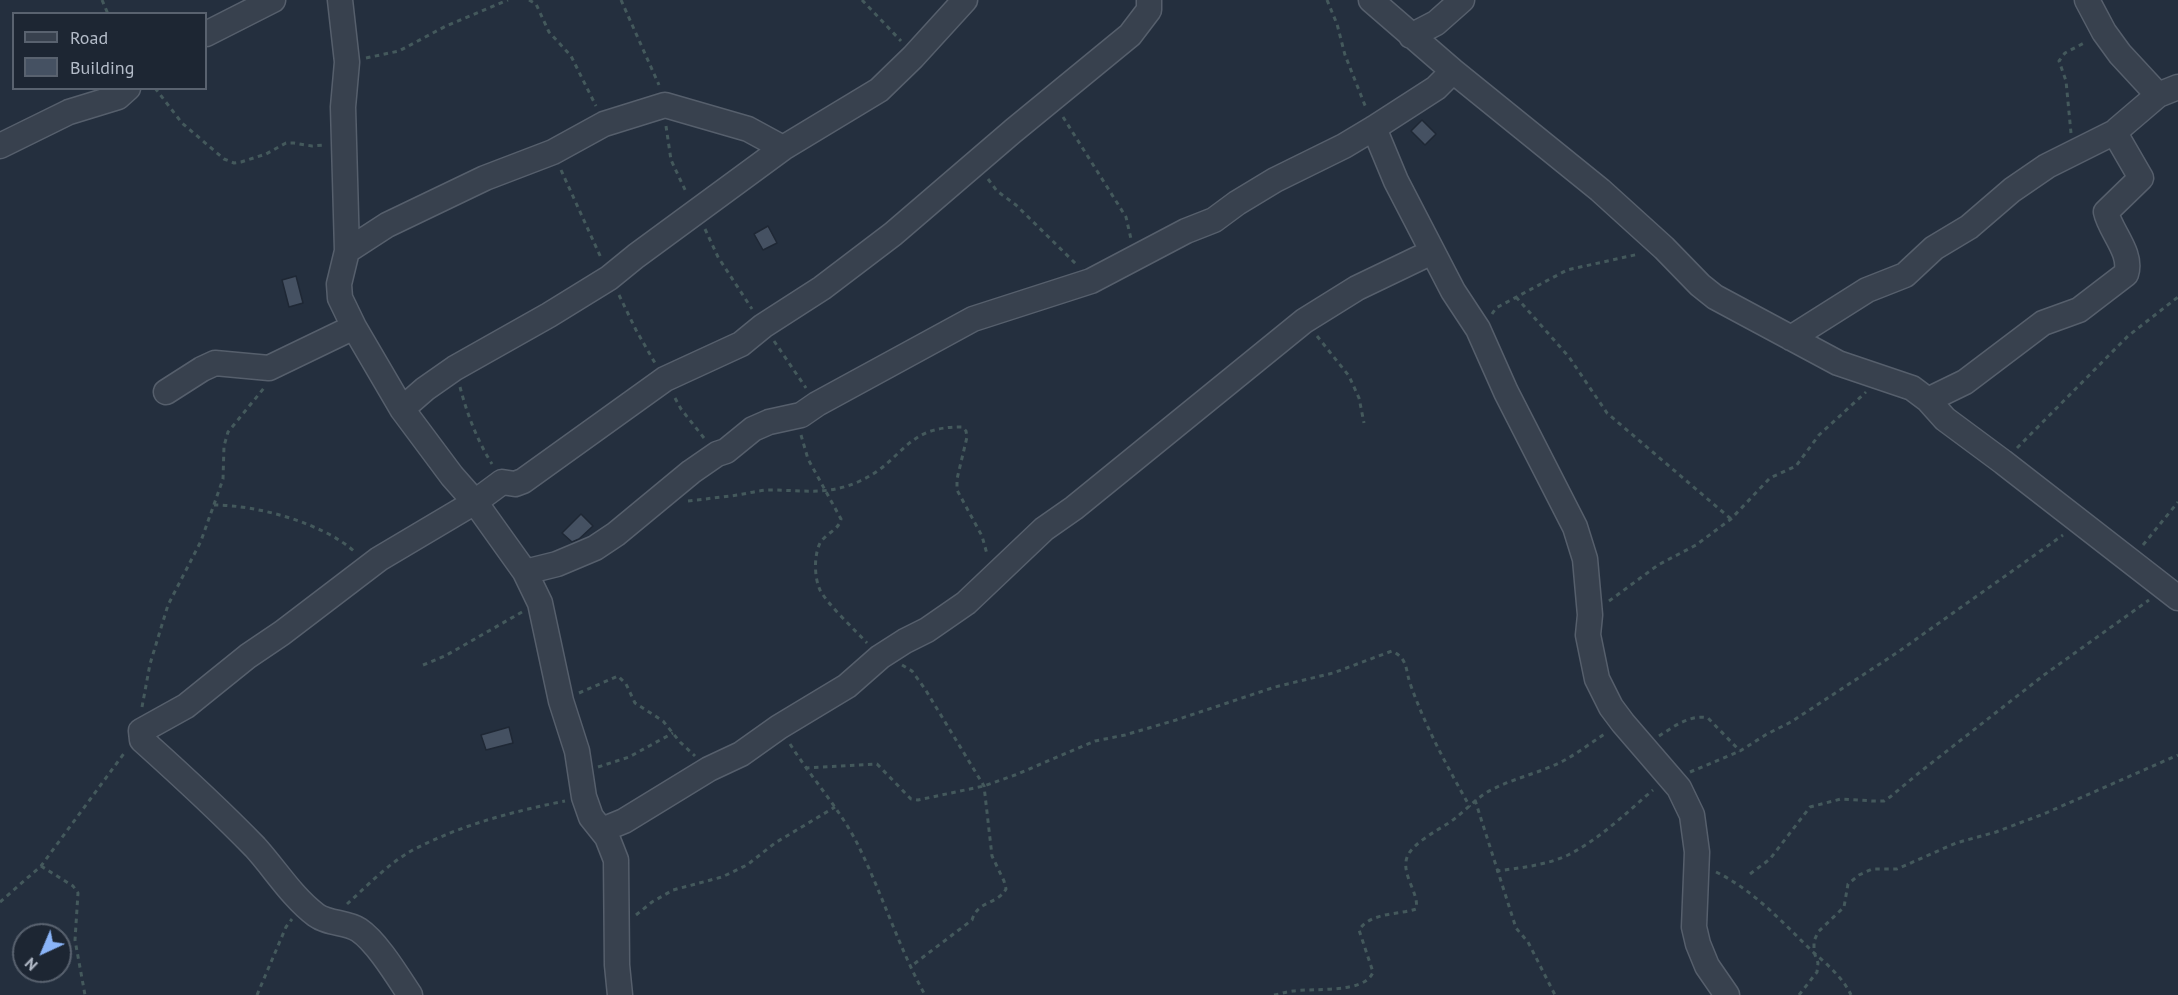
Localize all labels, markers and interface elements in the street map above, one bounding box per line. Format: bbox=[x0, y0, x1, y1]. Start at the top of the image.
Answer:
legend bbox=[12, 12, 207, 90]
text: Road bbox=[70, 26, 108, 49]
text: Building bbox=[70, 56, 134, 79]
north arrow bbox=[12, 923, 72, 983]
text: N bbox=[20, 954, 42, 975]

